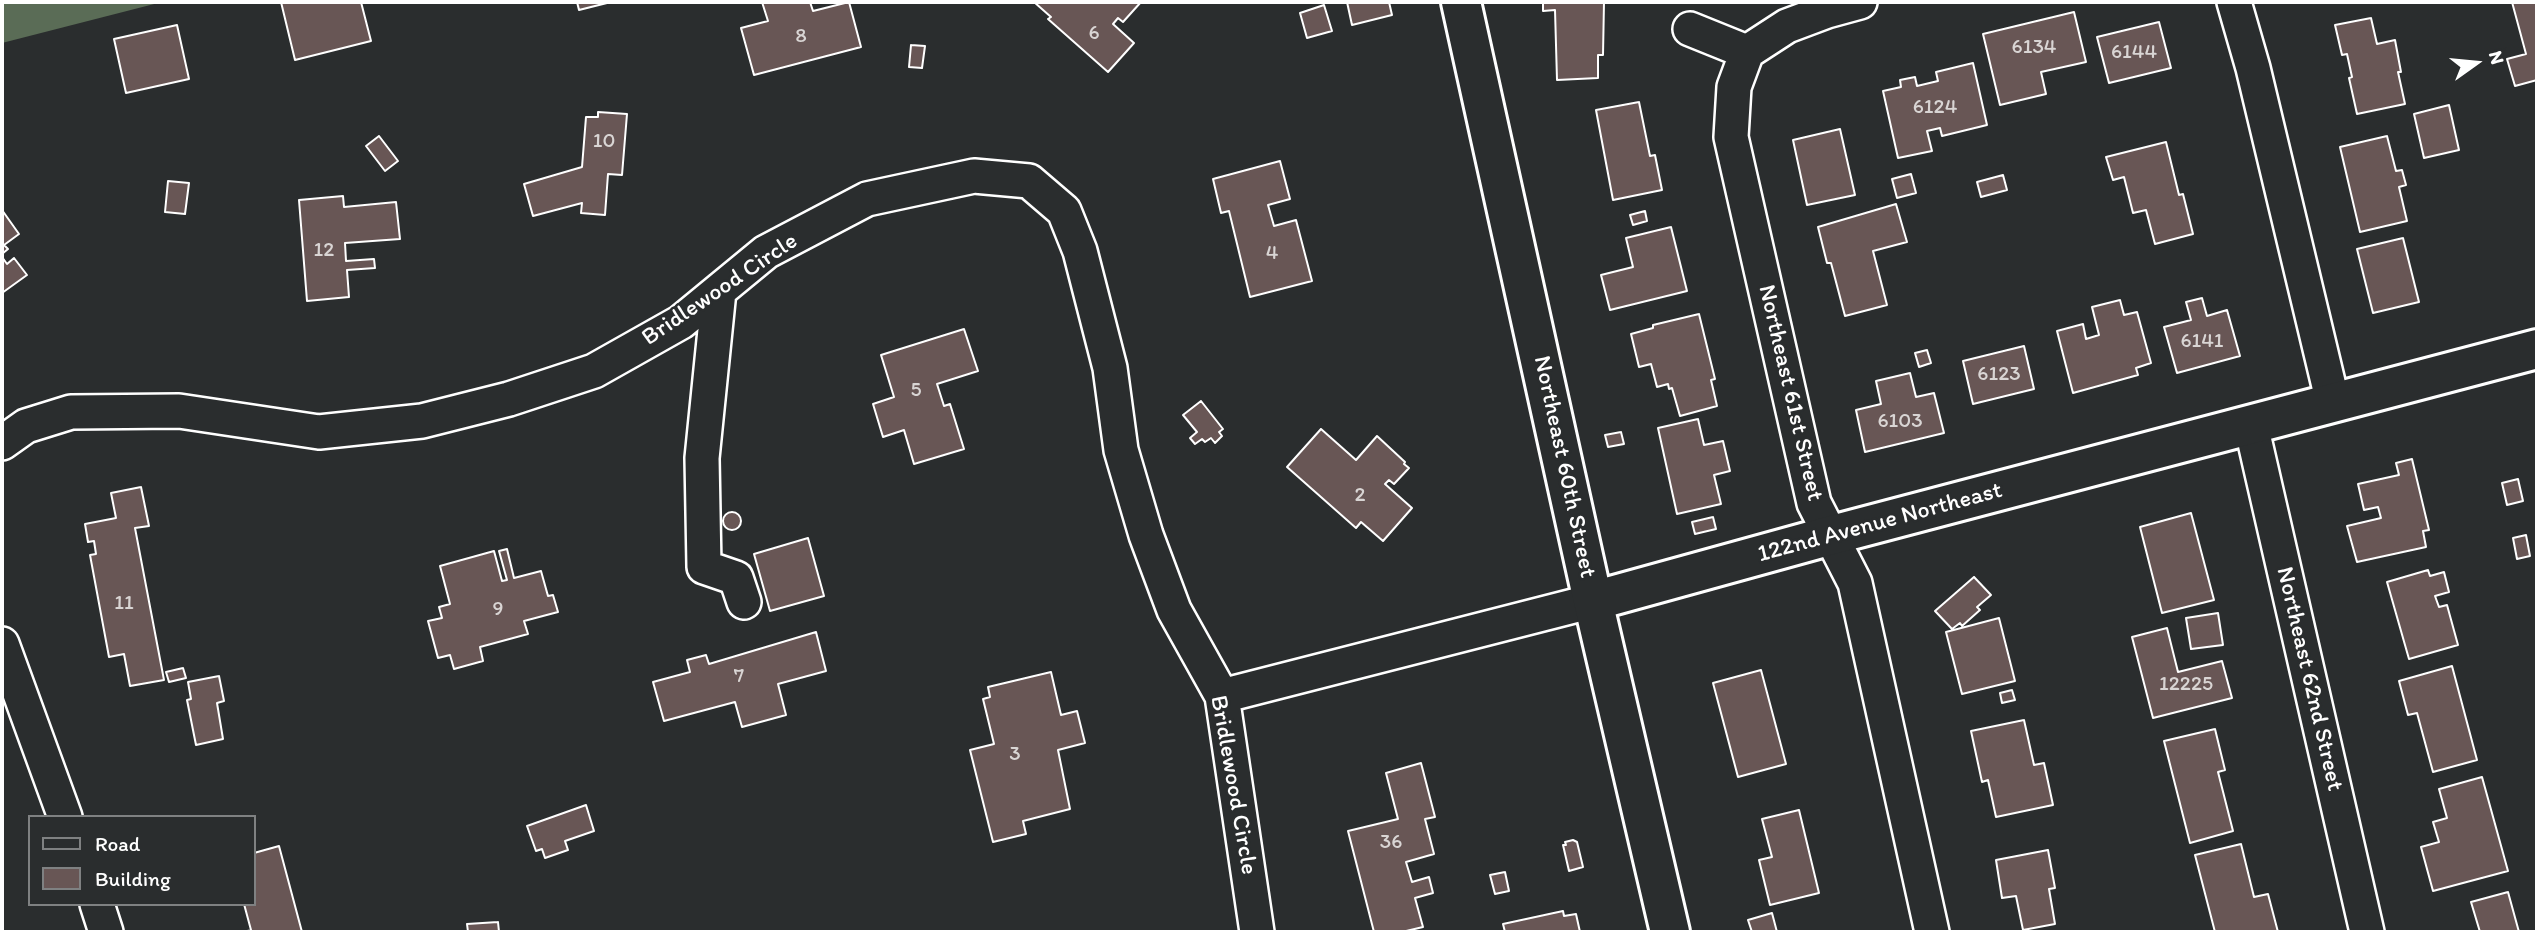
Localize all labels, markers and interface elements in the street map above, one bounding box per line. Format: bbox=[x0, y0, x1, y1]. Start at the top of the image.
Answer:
house number: 6 bbox=[1088, 21, 1100, 47]
house number: 8 bbox=[795, 24, 807, 50]
north arrow bbox=[2441, 28, 2511, 98]
house number: 6134 bbox=[2012, 35, 2056, 61]
house number: 6144 bbox=[2111, 40, 2157, 66]
text: N bbox=[2484, 48, 2510, 67]
house number: 6124 bbox=[1913, 95, 1957, 121]
house number: 10 bbox=[593, 129, 615, 155]
street label: Bridlewood Circle bbox=[637, 227, 803, 353]
house number: 12 bbox=[314, 238, 334, 264]
house number: 4 bbox=[1266, 241, 1278, 267]
street label: Northeast 61st Street bbox=[1751, 282, 1829, 504]
house number: 6141 bbox=[2180, 329, 2224, 355]
street label: Northeast 60th Street bbox=[1526, 353, 1602, 581]
house number: 6123 bbox=[1977, 362, 2021, 388]
house number: 5 bbox=[910, 378, 922, 404]
house number: 6103 bbox=[1877, 409, 1923, 435]
street label: 122nd Avenue Northeast bbox=[1755, 476, 2005, 570]
house number: 2 bbox=[1354, 483, 1366, 509]
street label: Northeast 62nd Street bbox=[2269, 564, 2349, 794]
house number: 11 bbox=[114, 591, 134, 617]
house number: 9 bbox=[493, 597, 503, 623]
house number: 7 bbox=[734, 664, 744, 690]
house number: 12225 bbox=[2159, 672, 2213, 698]
street label: Bridlewood Circle bbox=[1203, 693, 1263, 877]
house number: 3 bbox=[1009, 742, 1021, 768]
legend bbox=[28, 815, 256, 906]
house number: 36 bbox=[1380, 830, 1402, 856]
text: Road bbox=[95, 831, 140, 856]
text: Building bbox=[95, 866, 171, 891]

